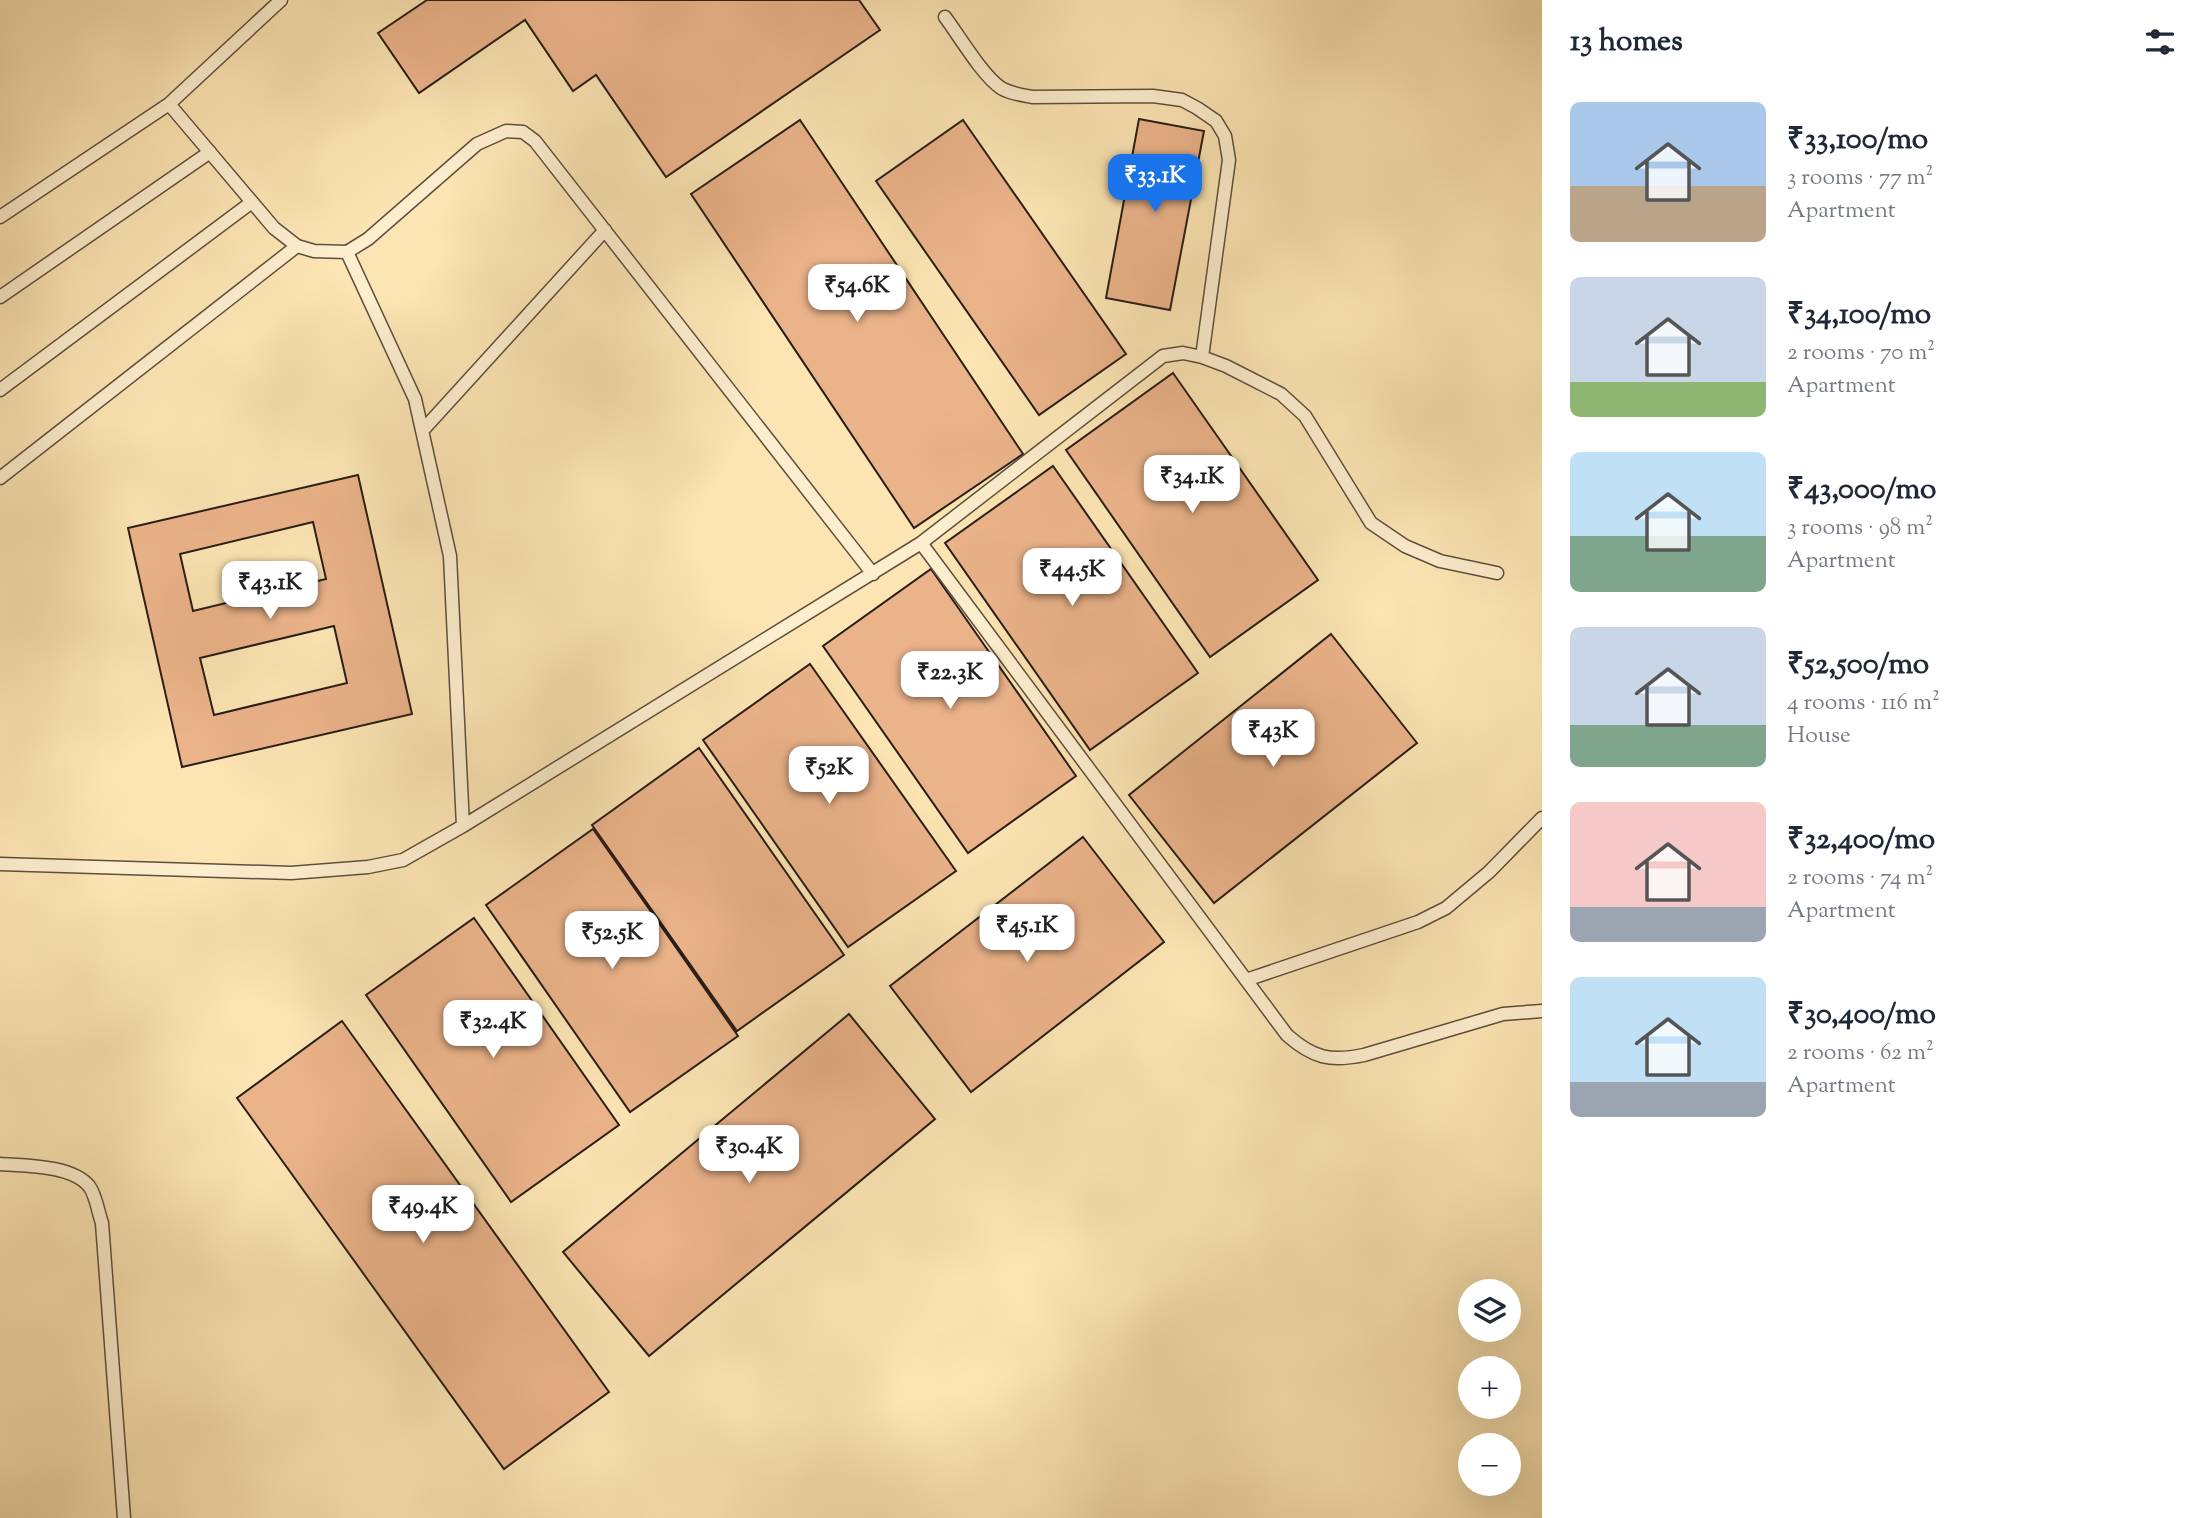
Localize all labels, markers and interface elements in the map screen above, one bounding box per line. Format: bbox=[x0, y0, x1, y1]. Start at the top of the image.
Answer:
text: 13 homes bbox=[1570, 21, 1683, 64]
icon: filters bbox=[2141, 23, 2179, 61]
text: ₹33,100/mo bbox=[1787, 119, 1928, 162]
icon: home bbox=[1626, 130, 1710, 214]
pin: ₹33.1K bbox=[1098, 154, 1212, 214]
text: ₹33.1K bbox=[1124, 160, 1186, 193]
text: 3 rooms · 77 m² bbox=[1787, 162, 1933, 195]
text: Apartment bbox=[1787, 195, 1896, 228]
pin: ₹54.6K bbox=[800, 264, 914, 324]
text: ₹54.6K bbox=[824, 270, 890, 303]
text: ₹34,100/mo bbox=[1787, 294, 1931, 337]
icon: home bbox=[1626, 305, 1710, 389]
text: 2 rooms · 70 m² bbox=[1787, 337, 1935, 370]
text: Apartment bbox=[1787, 370, 1896, 403]
pin: ₹34.1K bbox=[1135, 456, 1249, 515]
text: ₹34.1K bbox=[1160, 461, 1224, 494]
text: ₹43,000/mo bbox=[1787, 469, 1936, 512]
icon: home bbox=[1626, 480, 1710, 564]
text: 3 rooms · 98 m² bbox=[1787, 512, 1933, 545]
text: Apartment bbox=[1787, 545, 1896, 578]
pin: ₹44.5K bbox=[1015, 548, 1129, 608]
text: ₹44.5K bbox=[1039, 554, 1105, 587]
pin: ₹43.1K bbox=[213, 562, 327, 621]
text: ₹43.1K bbox=[238, 567, 302, 600]
text: ₹52,500/mo bbox=[1787, 644, 1929, 687]
pin: ₹22.3K bbox=[893, 652, 1007, 711]
icon: home bbox=[1626, 655, 1710, 739]
text: ₹22.3K bbox=[917, 657, 983, 690]
text: 4 rooms · 116 m² bbox=[1787, 687, 1940, 720]
pin: ₹43K bbox=[1232, 710, 1314, 769]
text: ₹43K bbox=[1248, 715, 1298, 748]
text: House bbox=[1787, 720, 1851, 753]
pin: ₹52K bbox=[788, 746, 870, 806]
text: ₹52K bbox=[805, 752, 853, 785]
text: ₹32,400/mo bbox=[1787, 819, 1935, 862]
icon: home bbox=[1626, 830, 1710, 914]
text: 2 rooms · 74 m² bbox=[1787, 862, 1933, 895]
text: Apartment bbox=[1787, 895, 1896, 928]
pin: ₹45.1K bbox=[970, 904, 1084, 964]
text: ₹45.1K bbox=[996, 910, 1058, 943]
pin: ₹52.5K bbox=[555, 912, 669, 971]
text: ₹52.5K bbox=[581, 917, 643, 950]
text: ₹30,400/mo bbox=[1787, 994, 1936, 1037]
pin: ₹32.4K bbox=[436, 1000, 550, 1060]
icon: home bbox=[1626, 1005, 1710, 1089]
text: ₹32.4K bbox=[459, 1006, 527, 1039]
text: 2 rooms · 62 m² bbox=[1787, 1037, 1934, 1070]
text: Apartment bbox=[1787, 1070, 1896, 1103]
pin: ₹30.4K bbox=[692, 1126, 806, 1185]
text: ₹30.4K bbox=[715, 1131, 783, 1164]
pin: ₹49.4K bbox=[366, 1186, 480, 1245]
text: ₹49.4K bbox=[388, 1191, 458, 1224]
map controls bbox=[1458, 1279, 1521, 1496]
button: layers bbox=[1458, 1279, 1521, 1342]
button: + bbox=[1458, 1356, 1521, 1419]
button: − bbox=[1458, 1433, 1521, 1496]

